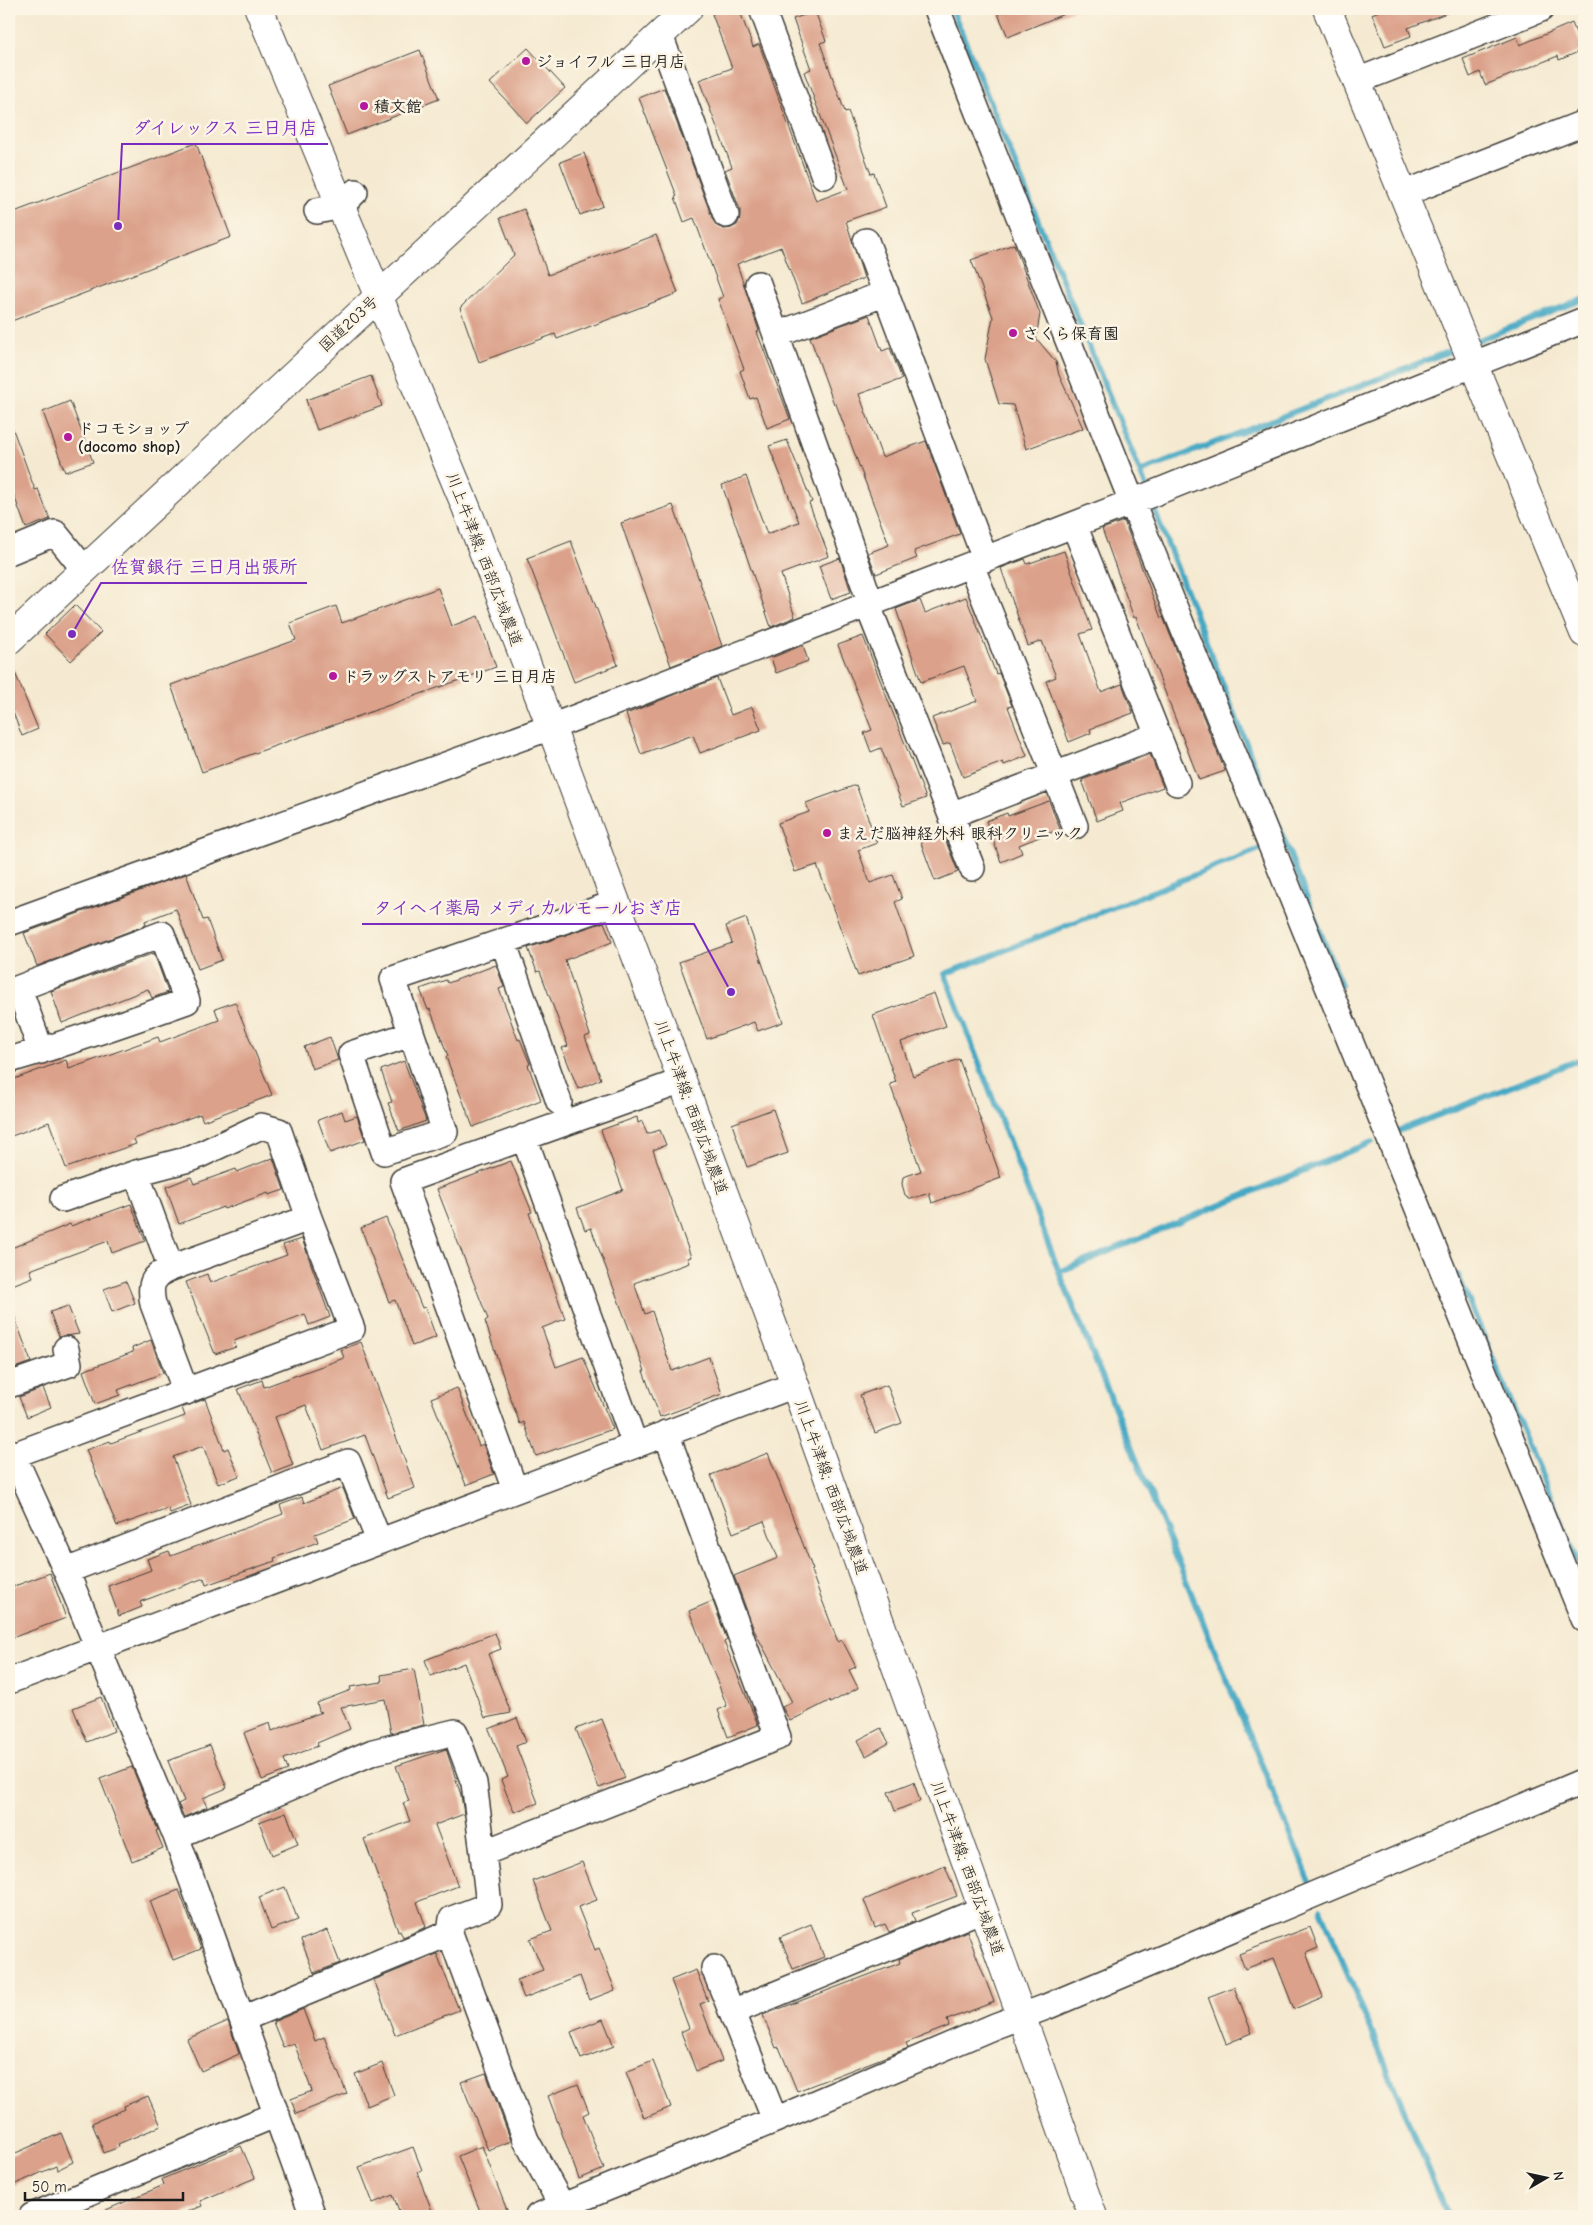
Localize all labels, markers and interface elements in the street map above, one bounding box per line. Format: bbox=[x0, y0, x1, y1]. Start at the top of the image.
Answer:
place label: ジョイフル 三日月店 bbox=[536, 53, 685, 71]
marker: ジョイフル 三日月店 bbox=[520, 55, 532, 67]
place label: 積文館 bbox=[374, 98, 422, 116]
marker: 積文館 bbox=[358, 100, 370, 112]
callout: ダイレックス 三日月店 bbox=[122, 111, 328, 144]
text: ダイレックス 三日月店 bbox=[133, 118, 317, 139]
street label: 国道203号 bbox=[315, 292, 382, 356]
place label: さくら保育園 bbox=[1023, 325, 1119, 343]
marker: さくら保育園 bbox=[1007, 327, 1019, 339]
place label: ドコモショップ (docomo shop) bbox=[78, 420, 189, 456]
marker: ドコモショップ (docomo shop) bbox=[62, 431, 74, 443]
street label: 川上牛津線; 西部広域農道 bbox=[443, 470, 526, 649]
callout: 佐賀銀行 三日月出張所 bbox=[101, 550, 307, 583]
text: 佐賀銀行 三日月出張所 bbox=[111, 557, 297, 578]
place label: ドラッグストアモリ 三日月店 bbox=[343, 668, 557, 686]
marker: ドラッグストアモリ 三日月店 bbox=[327, 670, 339, 682]
place label: まえだ脳神経外科 眼科クリニック bbox=[837, 825, 1083, 843]
marker: まえだ脳神経外科 眼科クリニック bbox=[821, 827, 833, 839]
callout: タイヘイ薬局 メディカルモールおぎ店 bbox=[362, 891, 694, 924]
text: タイヘイ薬局 メディカルモールおぎ店 bbox=[374, 898, 682, 919]
street label: 川上牛津線; 西部広域農道 bbox=[651, 1018, 731, 1197]
street label: 川上牛津線; 西部広域農道 bbox=[791, 1398, 871, 1577]
street label: 川上牛津線; 西部広域農道 bbox=[927, 1779, 1007, 1958]
north arrow bbox=[1520, 2152, 1570, 2202]
scale bar bbox=[25, 2170, 182, 2202]
text: N bbox=[1549, 2170, 1567, 2182]
text: 50 m bbox=[32, 2178, 67, 2196]

